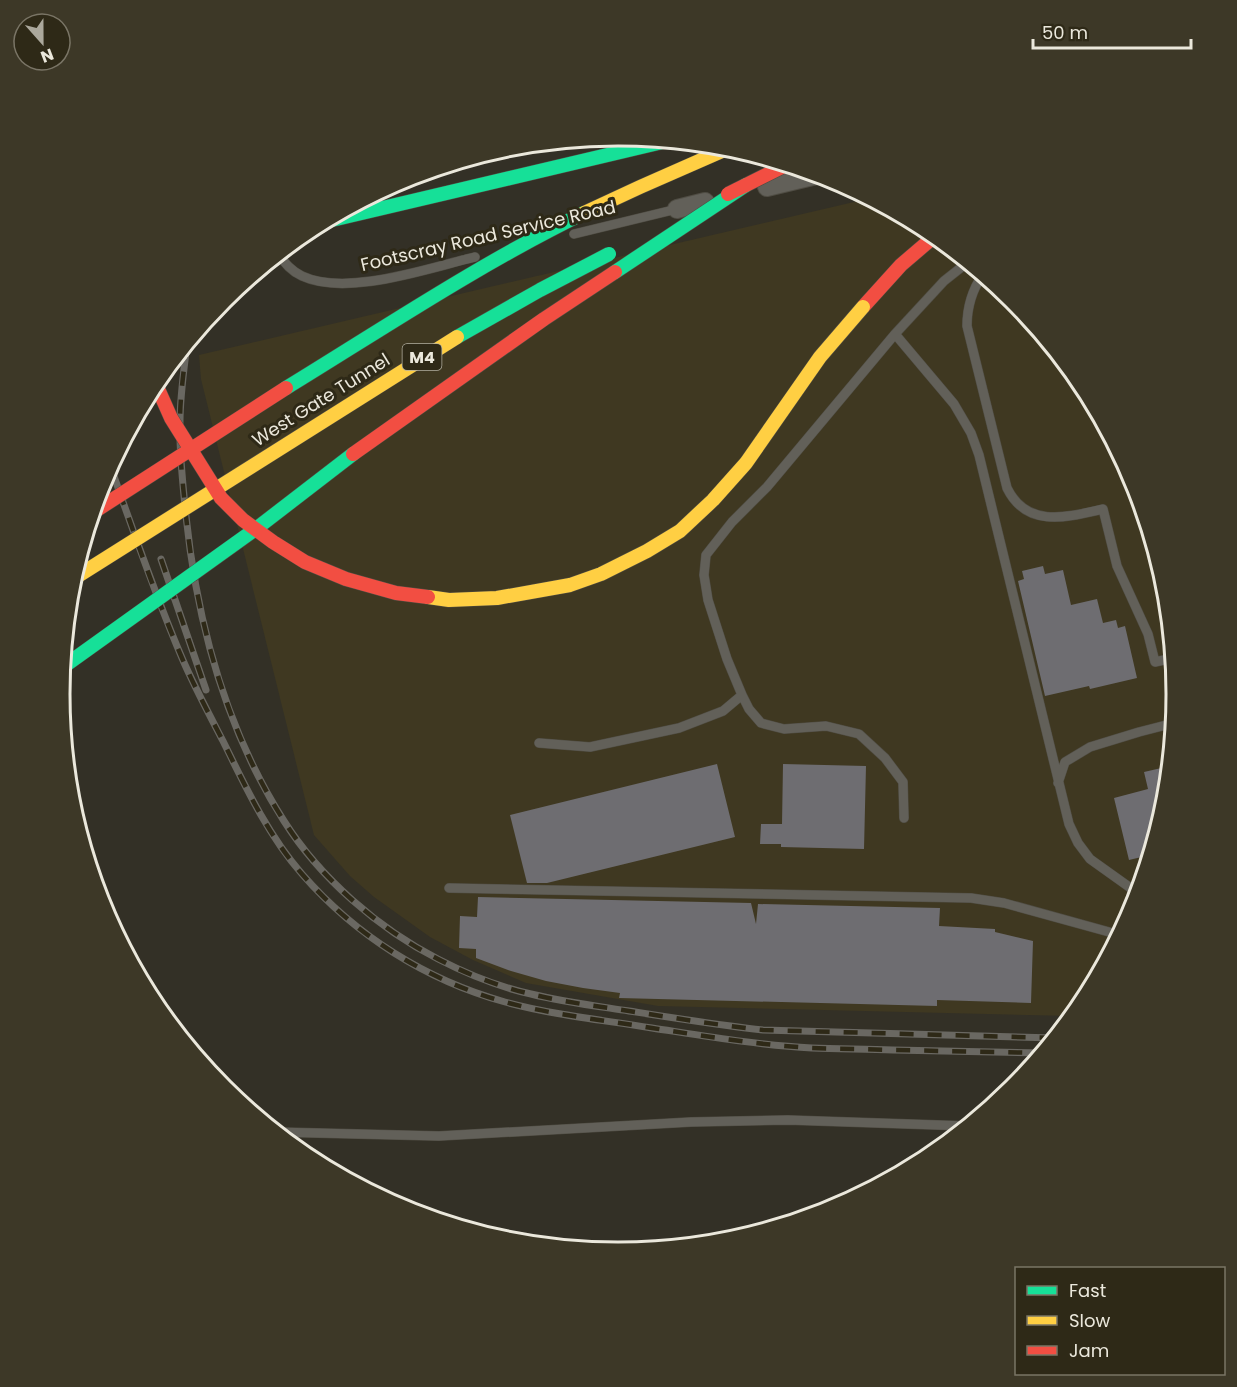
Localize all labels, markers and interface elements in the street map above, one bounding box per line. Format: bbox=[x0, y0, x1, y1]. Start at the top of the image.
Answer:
north arrow bbox=[12, 12, 72, 72]
scale bar bbox=[1033, 12, 1190, 50]
text: 50 m bbox=[1042, 20, 1088, 45]
text: N bbox=[37, 43, 57, 68]
street label: Footscray Road Service Road bbox=[358, 194, 618, 277]
road number: M4 bbox=[402, 344, 442, 370]
street label: West Gate Tunnel bbox=[247, 347, 394, 452]
legend bbox=[1015, 1267, 1225, 1375]
text: Fast bbox=[1069, 1278, 1106, 1303]
text: Slow bbox=[1069, 1308, 1111, 1333]
text: Jam bbox=[1069, 1338, 1109, 1363]

